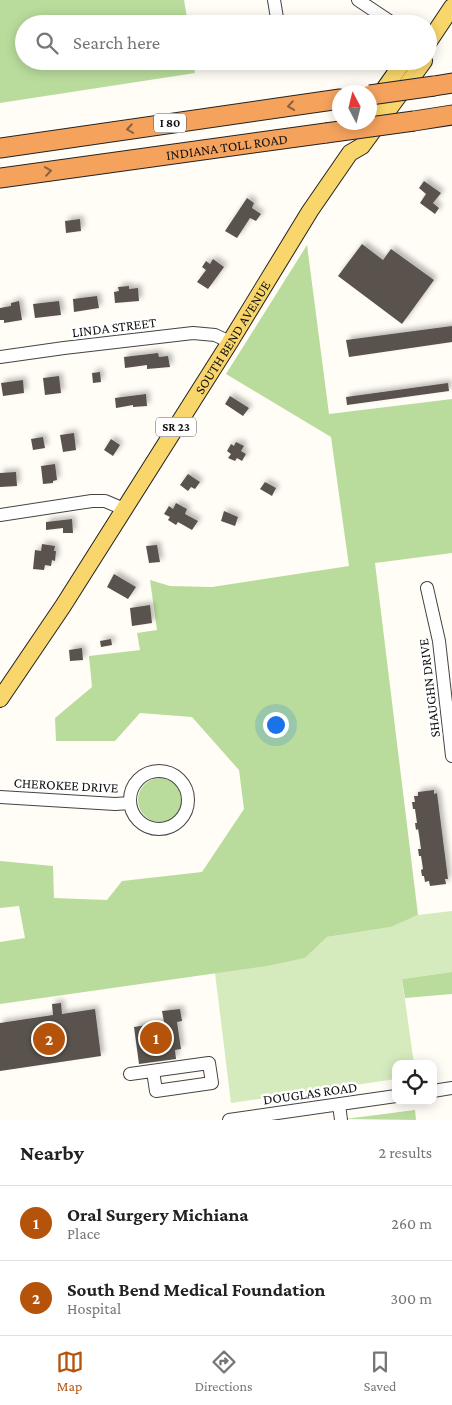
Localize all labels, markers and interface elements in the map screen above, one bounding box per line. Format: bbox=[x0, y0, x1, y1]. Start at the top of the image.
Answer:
search box bbox=[15, 15, 437, 70]
icon: search bbox=[33, 29, 61, 57]
text: Search here bbox=[73, 32, 160, 53]
north arrow bbox=[332, 85, 377, 130]
one-way arrow bbox=[287, 100, 295, 111]
road number: I 80 bbox=[154, 114, 186, 132]
one-way arrow bbox=[126, 123, 134, 134]
street label: INDIANA TOLL ROAD bbox=[165, 130, 289, 163]
one-way arrow bbox=[45, 166, 53, 177]
street label: SOUTH BEND AVENUE bbox=[191, 277, 274, 397]
street label: LINDA STREET bbox=[71, 314, 158, 340]
road number: SR 23 bbox=[156, 418, 196, 437]
street label: SHAUGHN DRIVE bbox=[415, 637, 443, 738]
your location bbox=[263, 712, 289, 738]
street label: CHEROKEE DRIVE bbox=[13, 774, 119, 796]
pin: 1 bbox=[140, 1019, 172, 1057]
pin: 2 bbox=[33, 1020, 65, 1058]
map controls bbox=[392, 1060, 437, 1105]
button: locate bbox=[392, 1060, 437, 1105]
street label: DOUGLAS ROAD bbox=[262, 1078, 358, 1108]
text: Nearby bbox=[20, 1141, 84, 1165]
text: 2 results bbox=[379, 1144, 432, 1161]
text: Oral Surgery Michiana bbox=[67, 1204, 249, 1225]
text: 1 bbox=[33, 1215, 39, 1232]
text: 260 m bbox=[391, 1215, 432, 1232]
text: Place bbox=[67, 1225, 100, 1242]
text: South Bend Medical Foundation bbox=[67, 1279, 326, 1300]
text: 2 bbox=[32, 1290, 40, 1307]
text: 300 m bbox=[390, 1290, 432, 1307]
text: Hospital bbox=[67, 1300, 121, 1317]
tab: Map bbox=[56, 1348, 84, 1394]
tab: Directions bbox=[195, 1348, 253, 1394]
tab: Saved bbox=[364, 1348, 396, 1394]

